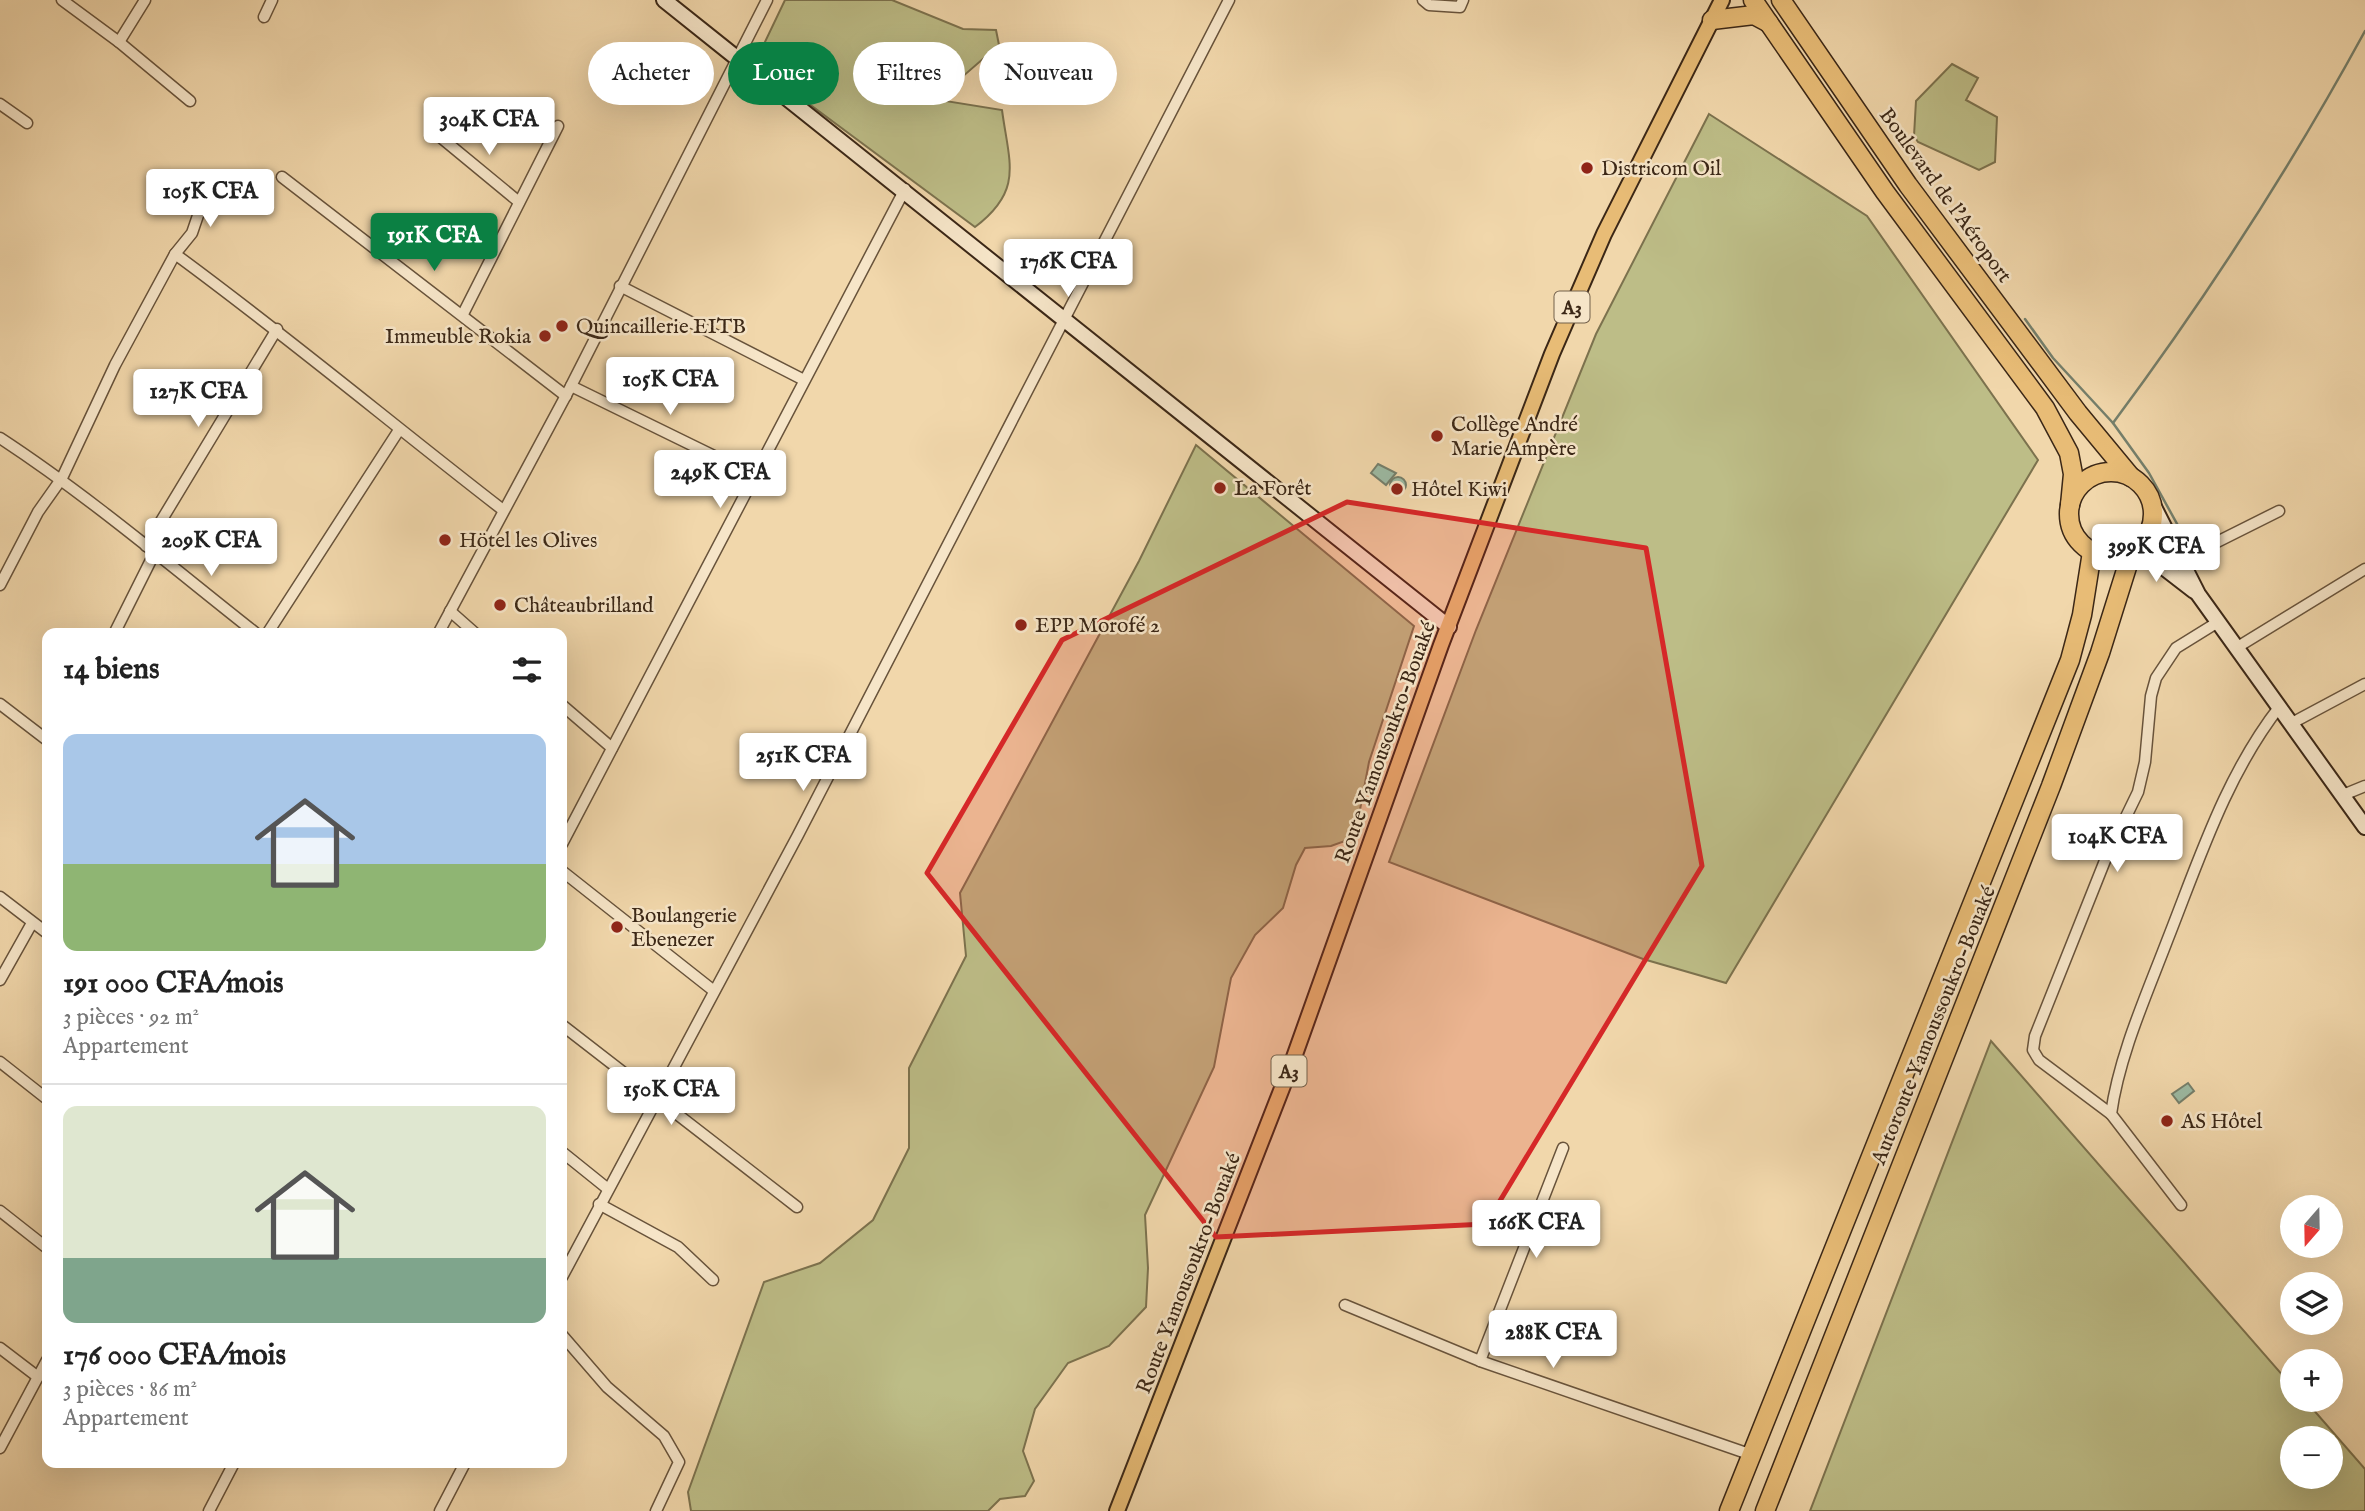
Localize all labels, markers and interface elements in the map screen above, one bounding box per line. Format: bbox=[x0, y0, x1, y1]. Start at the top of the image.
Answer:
chip: Acheter bbox=[588, 42, 714, 105]
chip: Louer bbox=[728, 42, 839, 105]
chip: Filtres bbox=[853, 42, 965, 105]
chip: Nouveau bbox=[979, 42, 1117, 105]
pin: 304K CFA bbox=[417, 97, 561, 157]
street label: Boulevard de l'Aéroport bbox=[1872, 103, 2017, 289]
text: 304K CFA bbox=[440, 105, 538, 134]
place label: Districom Oil bbox=[1601, 156, 1721, 183]
marker: Districom Oil bbox=[1579, 160, 1595, 176]
pin: 105K CFA bbox=[138, 170, 282, 229]
text: 105K CFA bbox=[162, 177, 258, 206]
pin: 191K CFA bbox=[362, 214, 506, 273]
text: 191K CFA bbox=[387, 221, 481, 250]
pin: 176K CFA bbox=[996, 240, 1140, 299]
text: 176K CFA bbox=[1020, 247, 1116, 276]
road number: A3 bbox=[1554, 292, 1590, 322]
place label: Quincaillerie EITB bbox=[576, 314, 746, 341]
marker: Quincaillerie EITB bbox=[554, 318, 570, 334]
place label: Immeuble Rokia bbox=[385, 324, 532, 351]
marker: Immeuble Rokia bbox=[537, 328, 553, 344]
pin: 105K CFA bbox=[598, 358, 742, 417]
text: 105K CFA bbox=[622, 365, 718, 394]
pin: 127K CFA bbox=[126, 370, 270, 429]
text: 127K CFA bbox=[149, 377, 247, 406]
place label: Collège André Marie Ampère bbox=[1451, 412, 1578, 463]
marker: Collège André Marie Ampère bbox=[1429, 428, 1445, 444]
pin: 249K CFA bbox=[648, 450, 792, 510]
text: 249K CFA bbox=[670, 458, 770, 487]
place label: La Forêt bbox=[1234, 476, 1312, 503]
place label: Hôtel Kiwi bbox=[1411, 477, 1507, 504]
marker: La Forêt bbox=[1212, 480, 1228, 496]
marker: Hôtel Kiwi bbox=[1389, 481, 1405, 497]
pin: 209K CFA bbox=[139, 518, 283, 578]
pin: 399K CFA bbox=[2084, 524, 2228, 584]
text: 209K CFA bbox=[161, 526, 261, 555]
place label: Hötel les Olives bbox=[459, 528, 597, 555]
marker: Hötel les Olives bbox=[437, 532, 453, 548]
text: 399K CFA bbox=[2108, 532, 2204, 561]
place label: Châteaubrilland bbox=[514, 593, 654, 620]
marker: Châteaubrilland bbox=[492, 597, 508, 613]
place label: EPP Morofé 2 bbox=[1035, 613, 1160, 640]
marker: EPP Morofé 2 bbox=[1013, 617, 1029, 633]
street label: Route Yamousoukro-Bouaké bbox=[1330, 617, 1443, 867]
text: 14 biens bbox=[63, 651, 160, 689]
icon: filters bbox=[508, 651, 546, 689]
pin: 251K CFA bbox=[731, 734, 875, 793]
text: 251K CFA bbox=[755, 741, 851, 770]
icon: home bbox=[242, 780, 368, 906]
pin: 104K CFA bbox=[2045, 814, 2189, 874]
text: 104K CFA bbox=[2068, 822, 2166, 851]
street label: Autoroute Yamoussoukro-Bouaké bbox=[1866, 882, 2003, 1170]
place label: Boulangerie Ebenezer bbox=[631, 903, 737, 954]
marker: Boulangerie Ebenezer bbox=[609, 919, 625, 935]
text: 191 000 CFA/mois bbox=[63, 965, 284, 1003]
text: 3 pièces · 92 m² bbox=[63, 1003, 199, 1032]
text: Appartement bbox=[63, 1032, 189, 1061]
road number: A3 bbox=[1272, 1056, 1306, 1086]
pin: 150K CFA bbox=[599, 1068, 743, 1127]
text: 150K CFA bbox=[623, 1075, 719, 1104]
place label: AS Hôtel bbox=[2180, 1109, 2262, 1136]
marker: AS Hôtel bbox=[2159, 1113, 2175, 1129]
street label: Route Yamousoukro-Bouaké bbox=[1131, 1149, 1248, 1398]
icon: home bbox=[242, 1152, 368, 1278]
north arrow bbox=[2280, 1195, 2343, 1258]
map controls bbox=[2280, 1195, 2343, 1489]
pin: 166K CFA bbox=[1464, 1200, 1608, 1260]
text: 166K CFA bbox=[1488, 1208, 1584, 1237]
button: layers bbox=[2280, 1272, 2343, 1335]
pin: 288K CFA bbox=[1481, 1310, 1625, 1370]
text: 288K CFA bbox=[1505, 1318, 1601, 1347]
text: 176 000 CFA/mois bbox=[63, 1337, 286, 1375]
button: + bbox=[2280, 1349, 2343, 1412]
text: 3 pièces · 86 m² bbox=[63, 1375, 197, 1404]
text: Appartement bbox=[63, 1404, 189, 1433]
button: − bbox=[2280, 1426, 2343, 1489]

